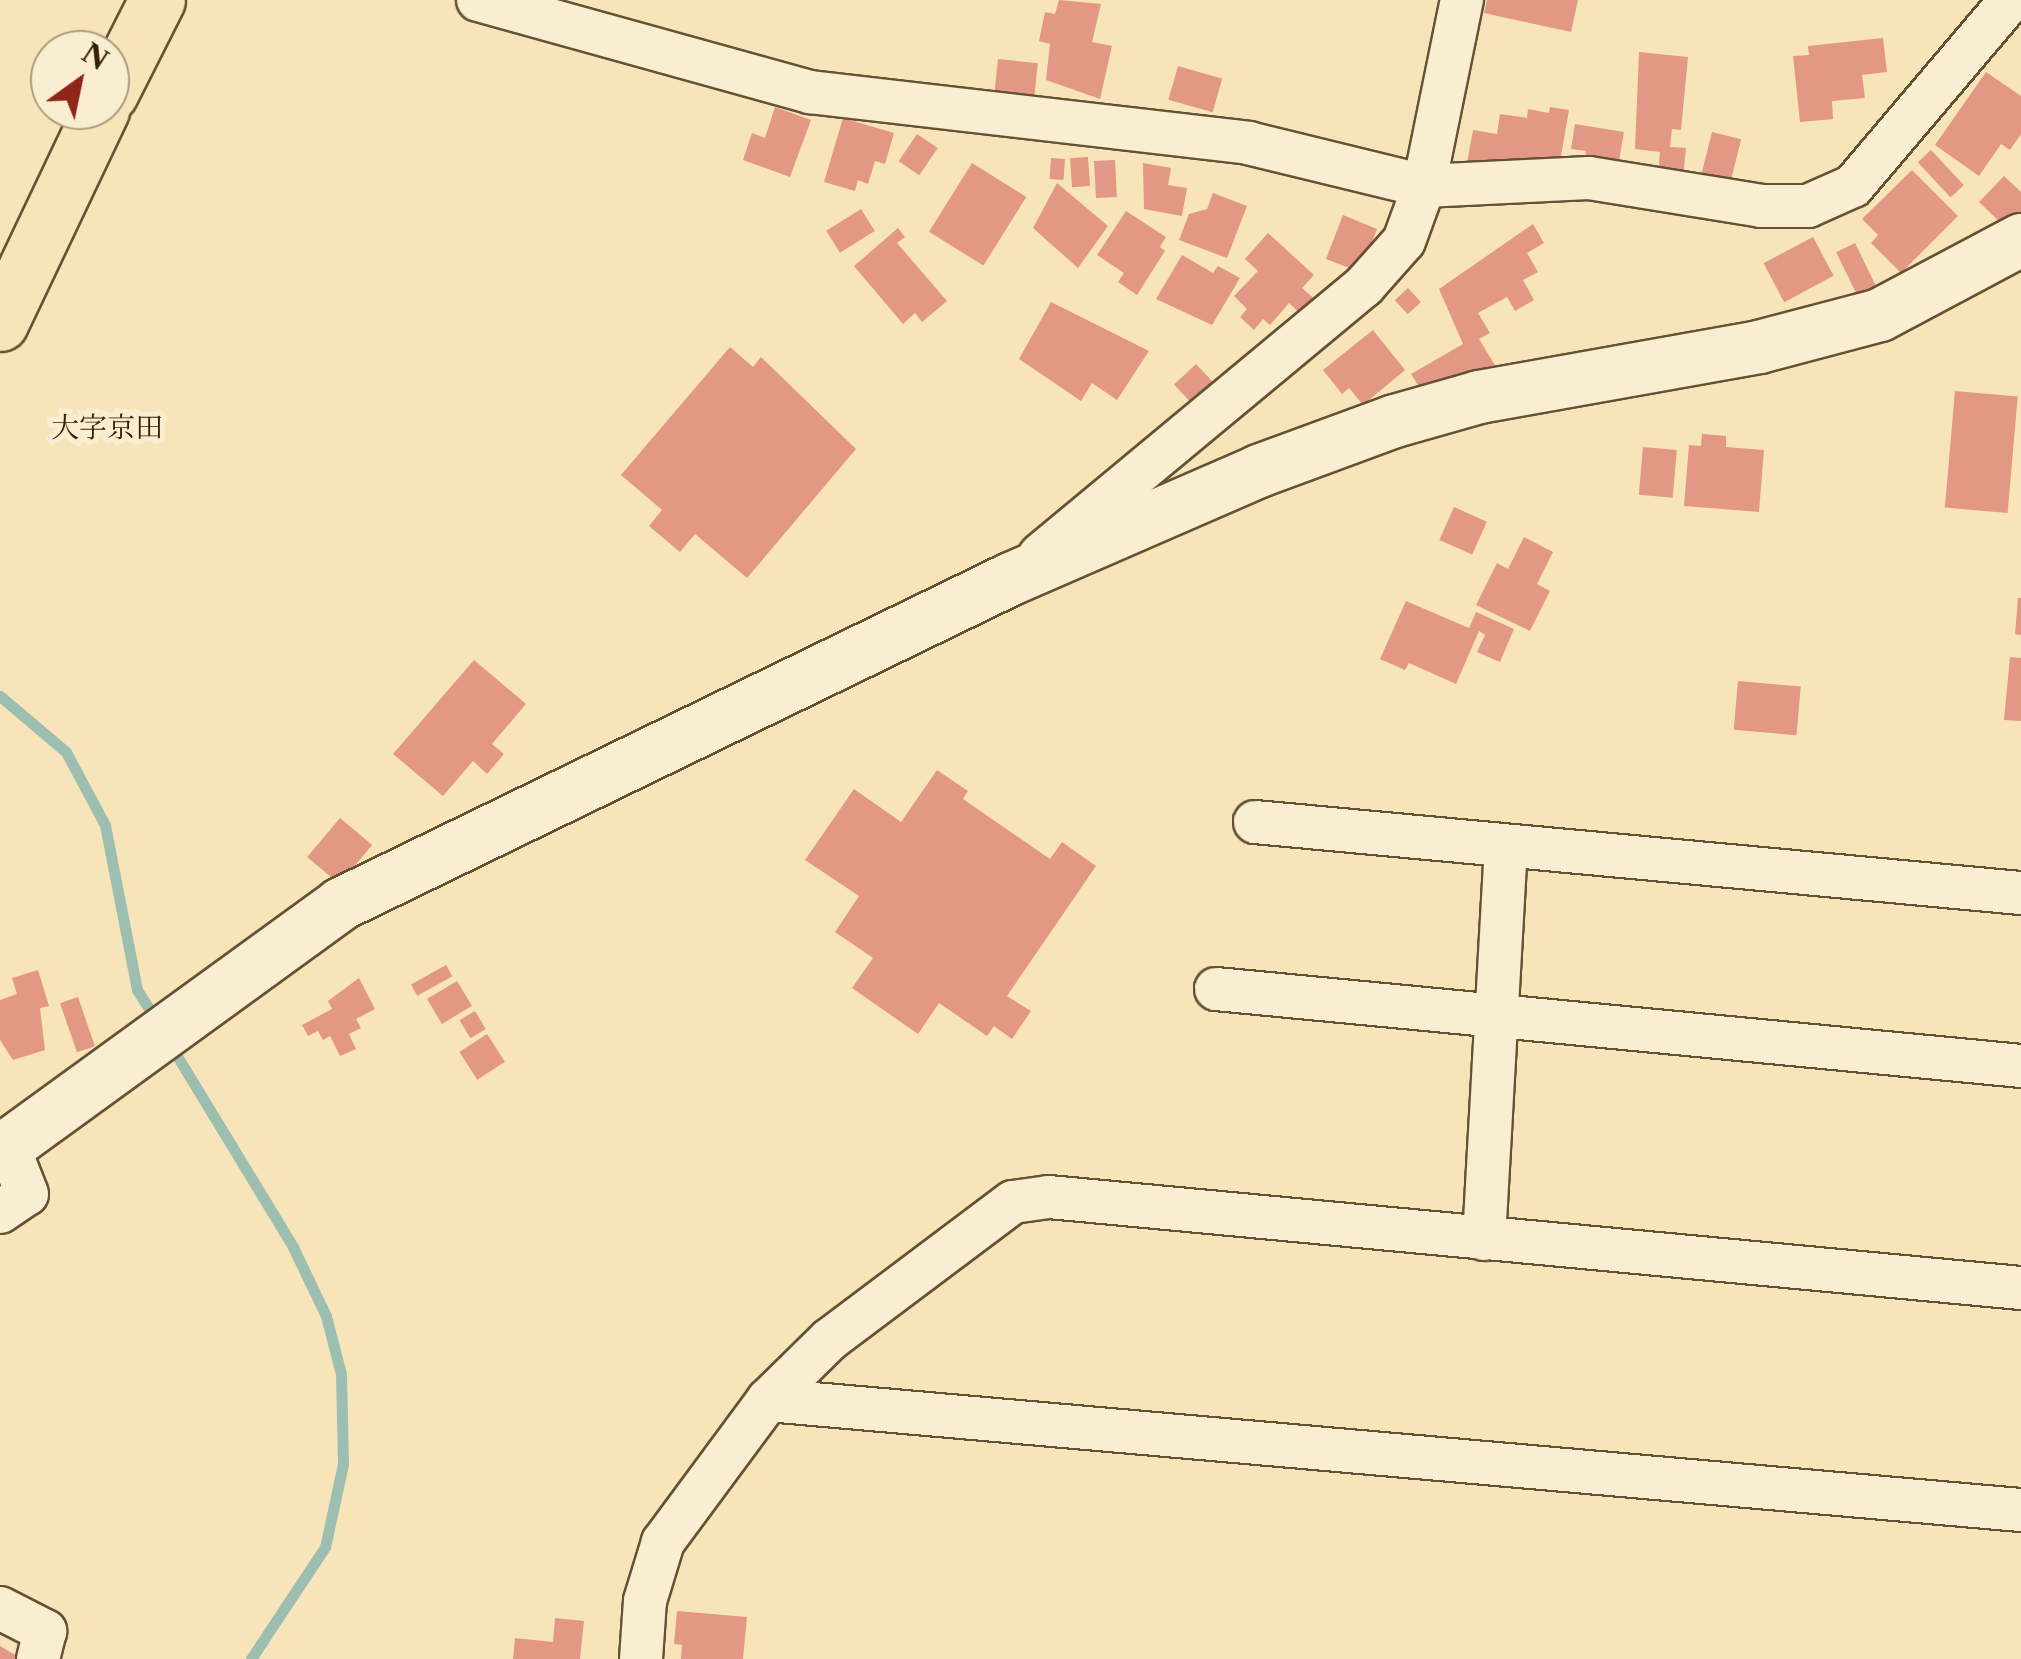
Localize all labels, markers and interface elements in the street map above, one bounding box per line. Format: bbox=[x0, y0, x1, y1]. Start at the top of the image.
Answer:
north arrow bbox=[30, 30, 130, 130]
text: N bbox=[76, 36, 115, 77]
district label: 大字京田 bbox=[51, 410, 163, 444]

